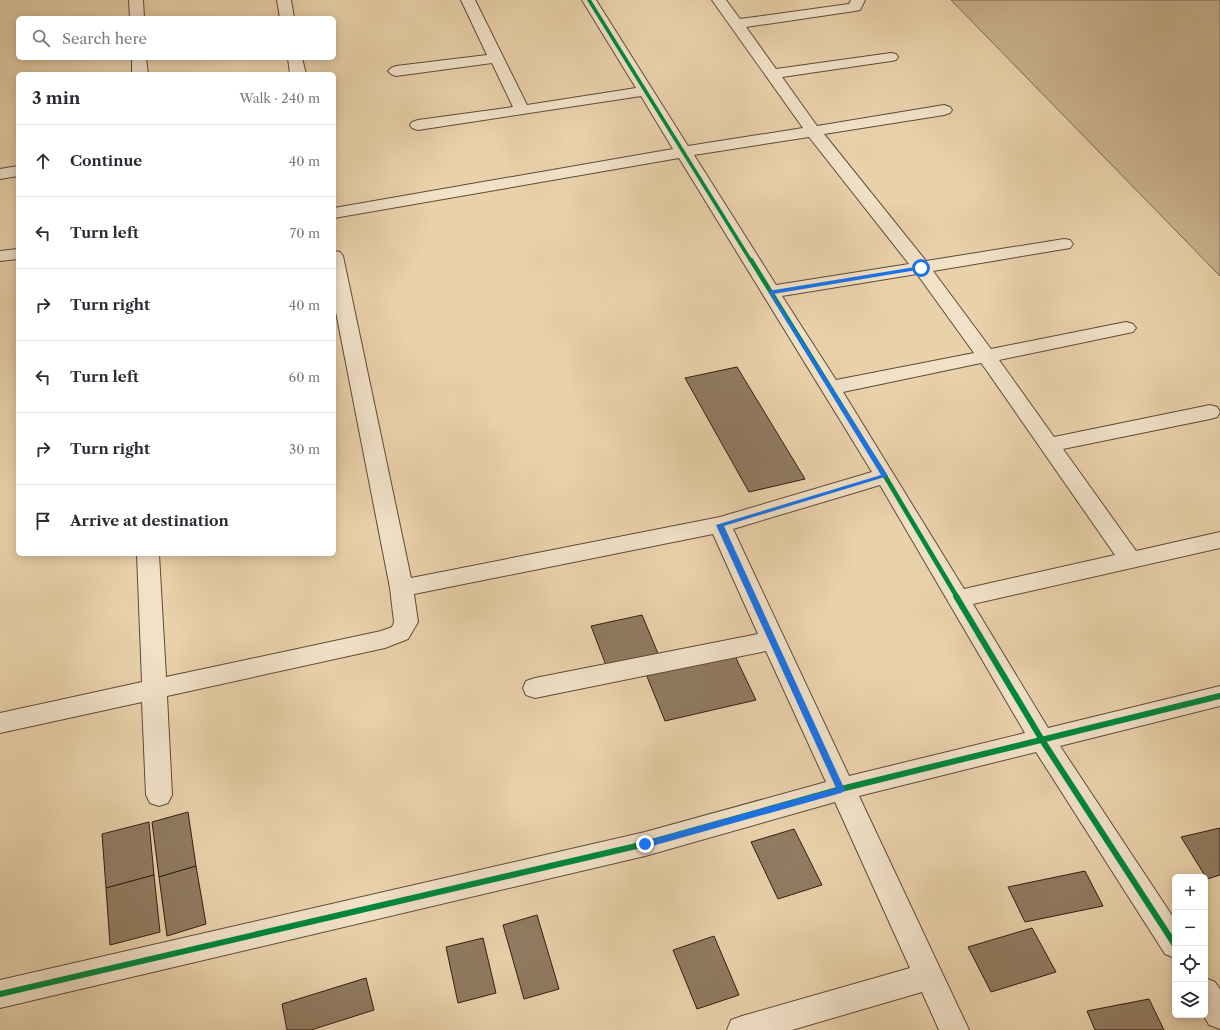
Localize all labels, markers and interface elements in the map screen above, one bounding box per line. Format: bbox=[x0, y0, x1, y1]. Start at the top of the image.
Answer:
search box bbox=[16, 16, 336, 60]
icon: search bbox=[30, 27, 52, 49]
text: Search here bbox=[62, 29, 147, 48]
text: 3 min bbox=[32, 88, 81, 108]
text: Walk · 240 m bbox=[240, 90, 320, 106]
icon: ahead bbox=[32, 150, 54, 172]
text: Continue bbox=[70, 151, 142, 170]
text: 40 m bbox=[289, 153, 320, 169]
icon: left bbox=[32, 222, 54, 244]
text: Turn left bbox=[70, 223, 139, 242]
text: 70 m bbox=[290, 225, 320, 241]
route start bbox=[912, 259, 930, 277]
icon: right bbox=[32, 294, 54, 316]
text: Turn right bbox=[70, 295, 150, 314]
text: 40 m bbox=[289, 297, 320, 313]
icon: left bbox=[32, 366, 54, 388]
text: Turn left bbox=[70, 367, 139, 386]
text: 60 m bbox=[289, 369, 320, 385]
icon: right bbox=[32, 438, 54, 460]
text: Turn right bbox=[70, 439, 150, 458]
text: 30 m bbox=[289, 441, 320, 457]
icon: arrive bbox=[32, 510, 54, 532]
text: Arrive at destination bbox=[70, 511, 229, 530]
route end bbox=[636, 835, 654, 853]
map controls bbox=[1172, 874, 1208, 1018]
button: + bbox=[1172, 874, 1208, 910]
button: − bbox=[1172, 910, 1208, 946]
button: locate bbox=[1172, 946, 1208, 982]
button: layers bbox=[1172, 982, 1208, 1018]

